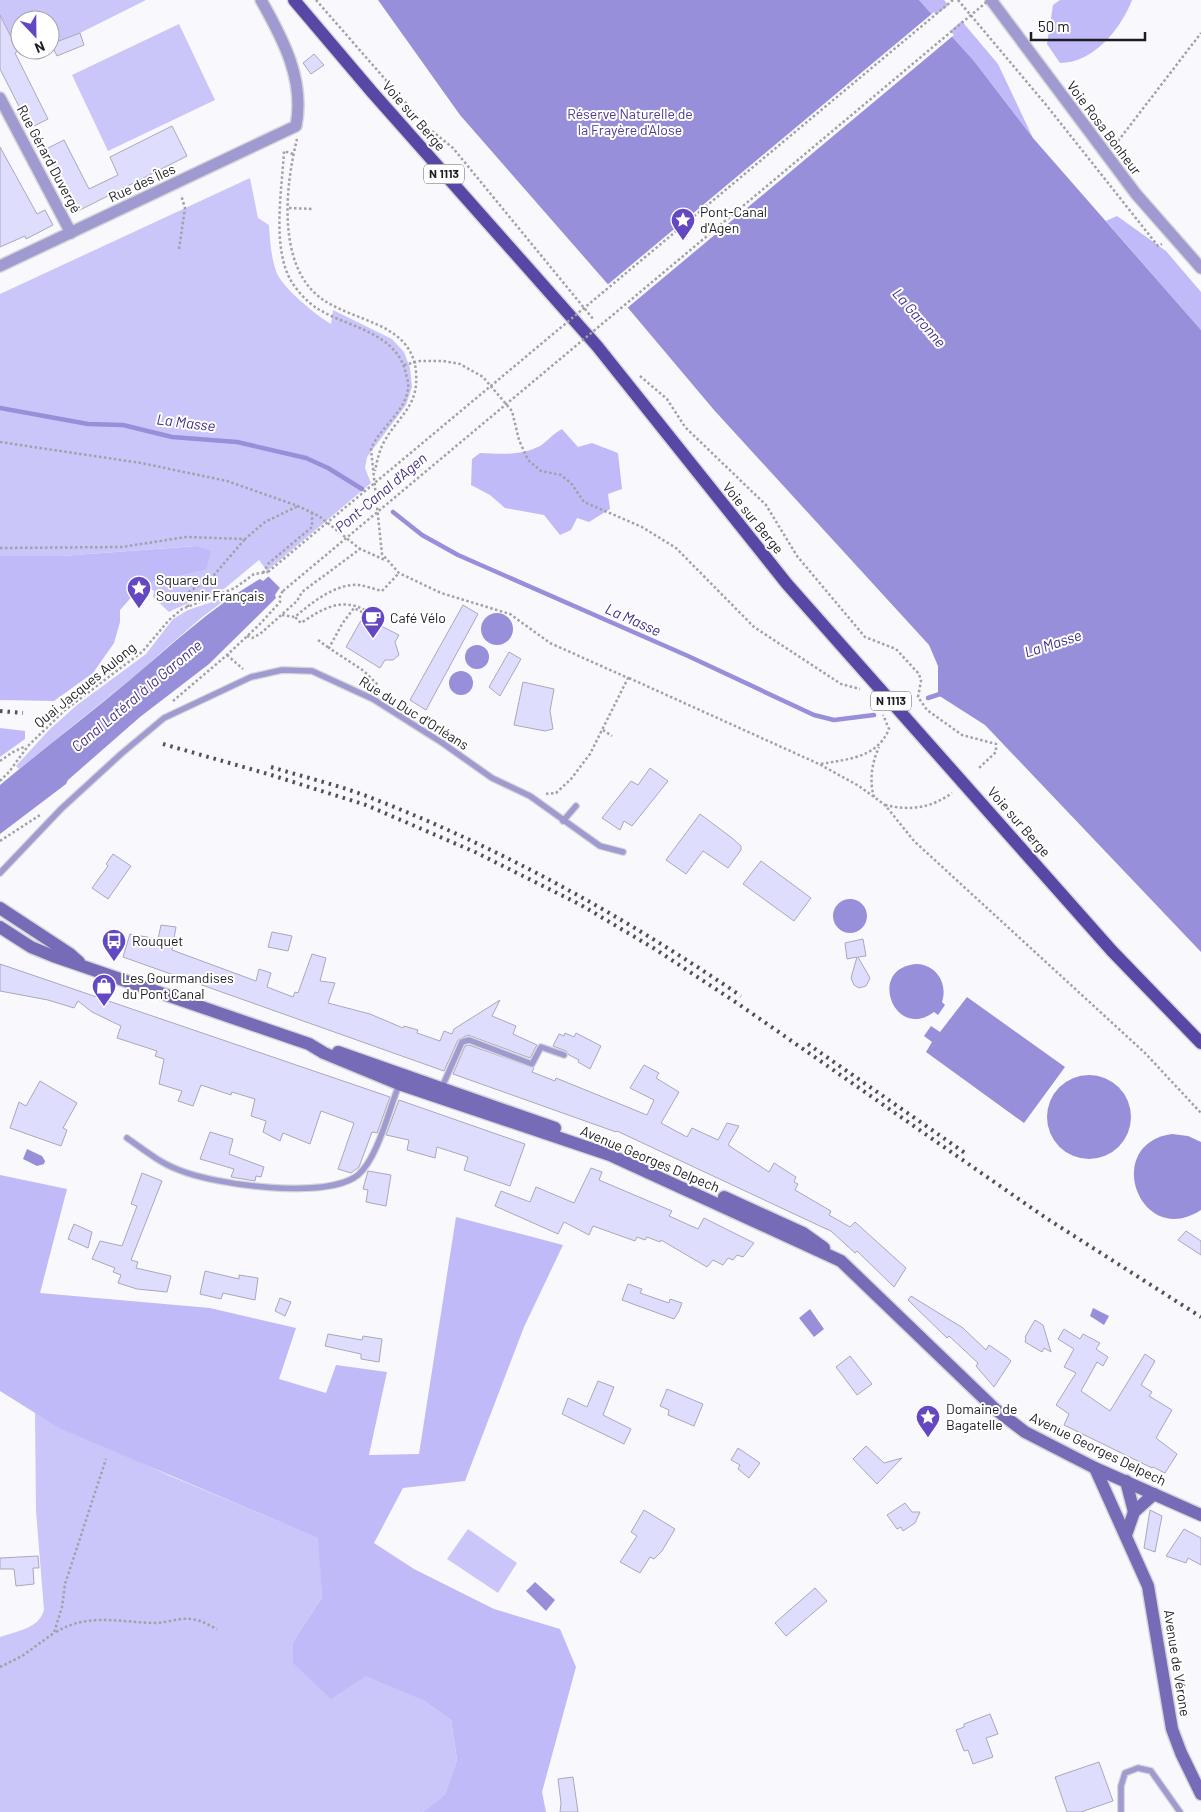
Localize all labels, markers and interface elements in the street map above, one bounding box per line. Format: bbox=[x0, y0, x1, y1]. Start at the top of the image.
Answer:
north arrow bbox=[10, 10, 60, 60]
scale bar bbox=[1031, 10, 1145, 42]
text: 50 m bbox=[1038, 17, 1070, 35]
text: N bbox=[33, 38, 48, 57]
street label: Voie sur Berge bbox=[379, 77, 449, 154]
street label: Voie Rosa Bonheur bbox=[1064, 77, 1145, 178]
street label: Rue Gérard Duvergé bbox=[14, 102, 85, 216]
park label: Réserve Naturelle de la Frayère d'Alose bbox=[567, 105, 693, 138]
street label: Rue des Îles bbox=[106, 160, 178, 205]
road number: N 1113 bbox=[424, 164, 464, 183]
place label: Pont-Canal d'Agen bbox=[700, 203, 767, 236]
place icon: Pont-Canal d'Agen bbox=[670, 207, 696, 241]
water label: La Garonne bbox=[889, 284, 950, 351]
water label: La Masse bbox=[156, 409, 217, 435]
water label: Pont-Canal d'Agen bbox=[331, 448, 430, 536]
street label: Voie sur Berge bbox=[719, 478, 787, 557]
place label: Square du Souvenir Français bbox=[156, 571, 265, 604]
place icon: Square du Souvenir Français bbox=[126, 575, 152, 609]
water label: La Masse bbox=[603, 599, 664, 639]
cafe icon: Café Vélo bbox=[360, 605, 386, 639]
place label: Café Vélo bbox=[390, 609, 446, 626]
water label: La Masse bbox=[1022, 625, 1084, 661]
water label: Canal Latéral à la Garonne bbox=[67, 635, 205, 755]
street label: Quai Jacques Aulong bbox=[31, 638, 139, 731]
street label: Rue du Duc d'Orléans bbox=[356, 672, 472, 753]
road number: N 1113 bbox=[871, 691, 911, 710]
street label: Voie sur Berge bbox=[984, 783, 1054, 860]
bus stop icon: Rouquet bbox=[101, 928, 127, 962]
place label: Rouquet bbox=[132, 932, 183, 949]
place label: Les Gourmandises du Pont Canal bbox=[122, 969, 234, 1002]
shop icon: Les Gourmandises du Pont Canal bbox=[91, 973, 117, 1007]
street label: Avenue Georges Delpech bbox=[578, 1122, 722, 1196]
place label: Domaine de Bagatelle bbox=[946, 1400, 1017, 1433]
place icon: Domaine de Bagatelle bbox=[915, 1404, 941, 1438]
street label: Avenue Georges Delpech bbox=[1027, 1408, 1169, 1489]
street label: Avenue de Vérone bbox=[1161, 1608, 1194, 1717]

